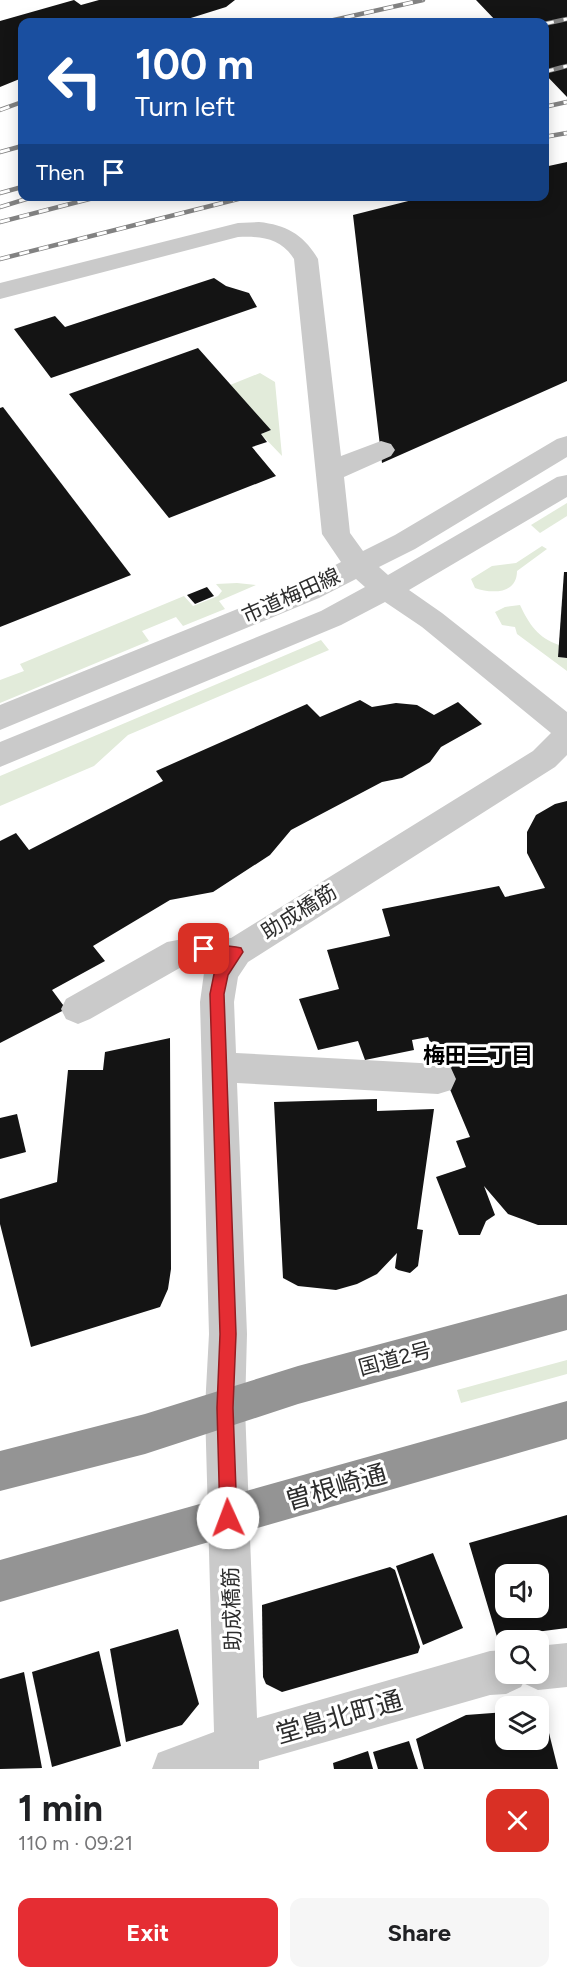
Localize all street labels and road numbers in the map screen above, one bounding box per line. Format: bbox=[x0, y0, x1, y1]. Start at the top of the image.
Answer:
street label: 市道梅田線 bbox=[238, 563, 344, 628]
street label: 助成橋筋 bbox=[256, 879, 341, 944]
street label: 国道2号 bbox=[356, 1337, 434, 1380]
street label: 曽根崎通 bbox=[282, 1457, 390, 1517]
street label: 助成橋筋 bbox=[218, 1567, 245, 1651]
street label: 堂島北町通 bbox=[272, 1684, 406, 1750]

